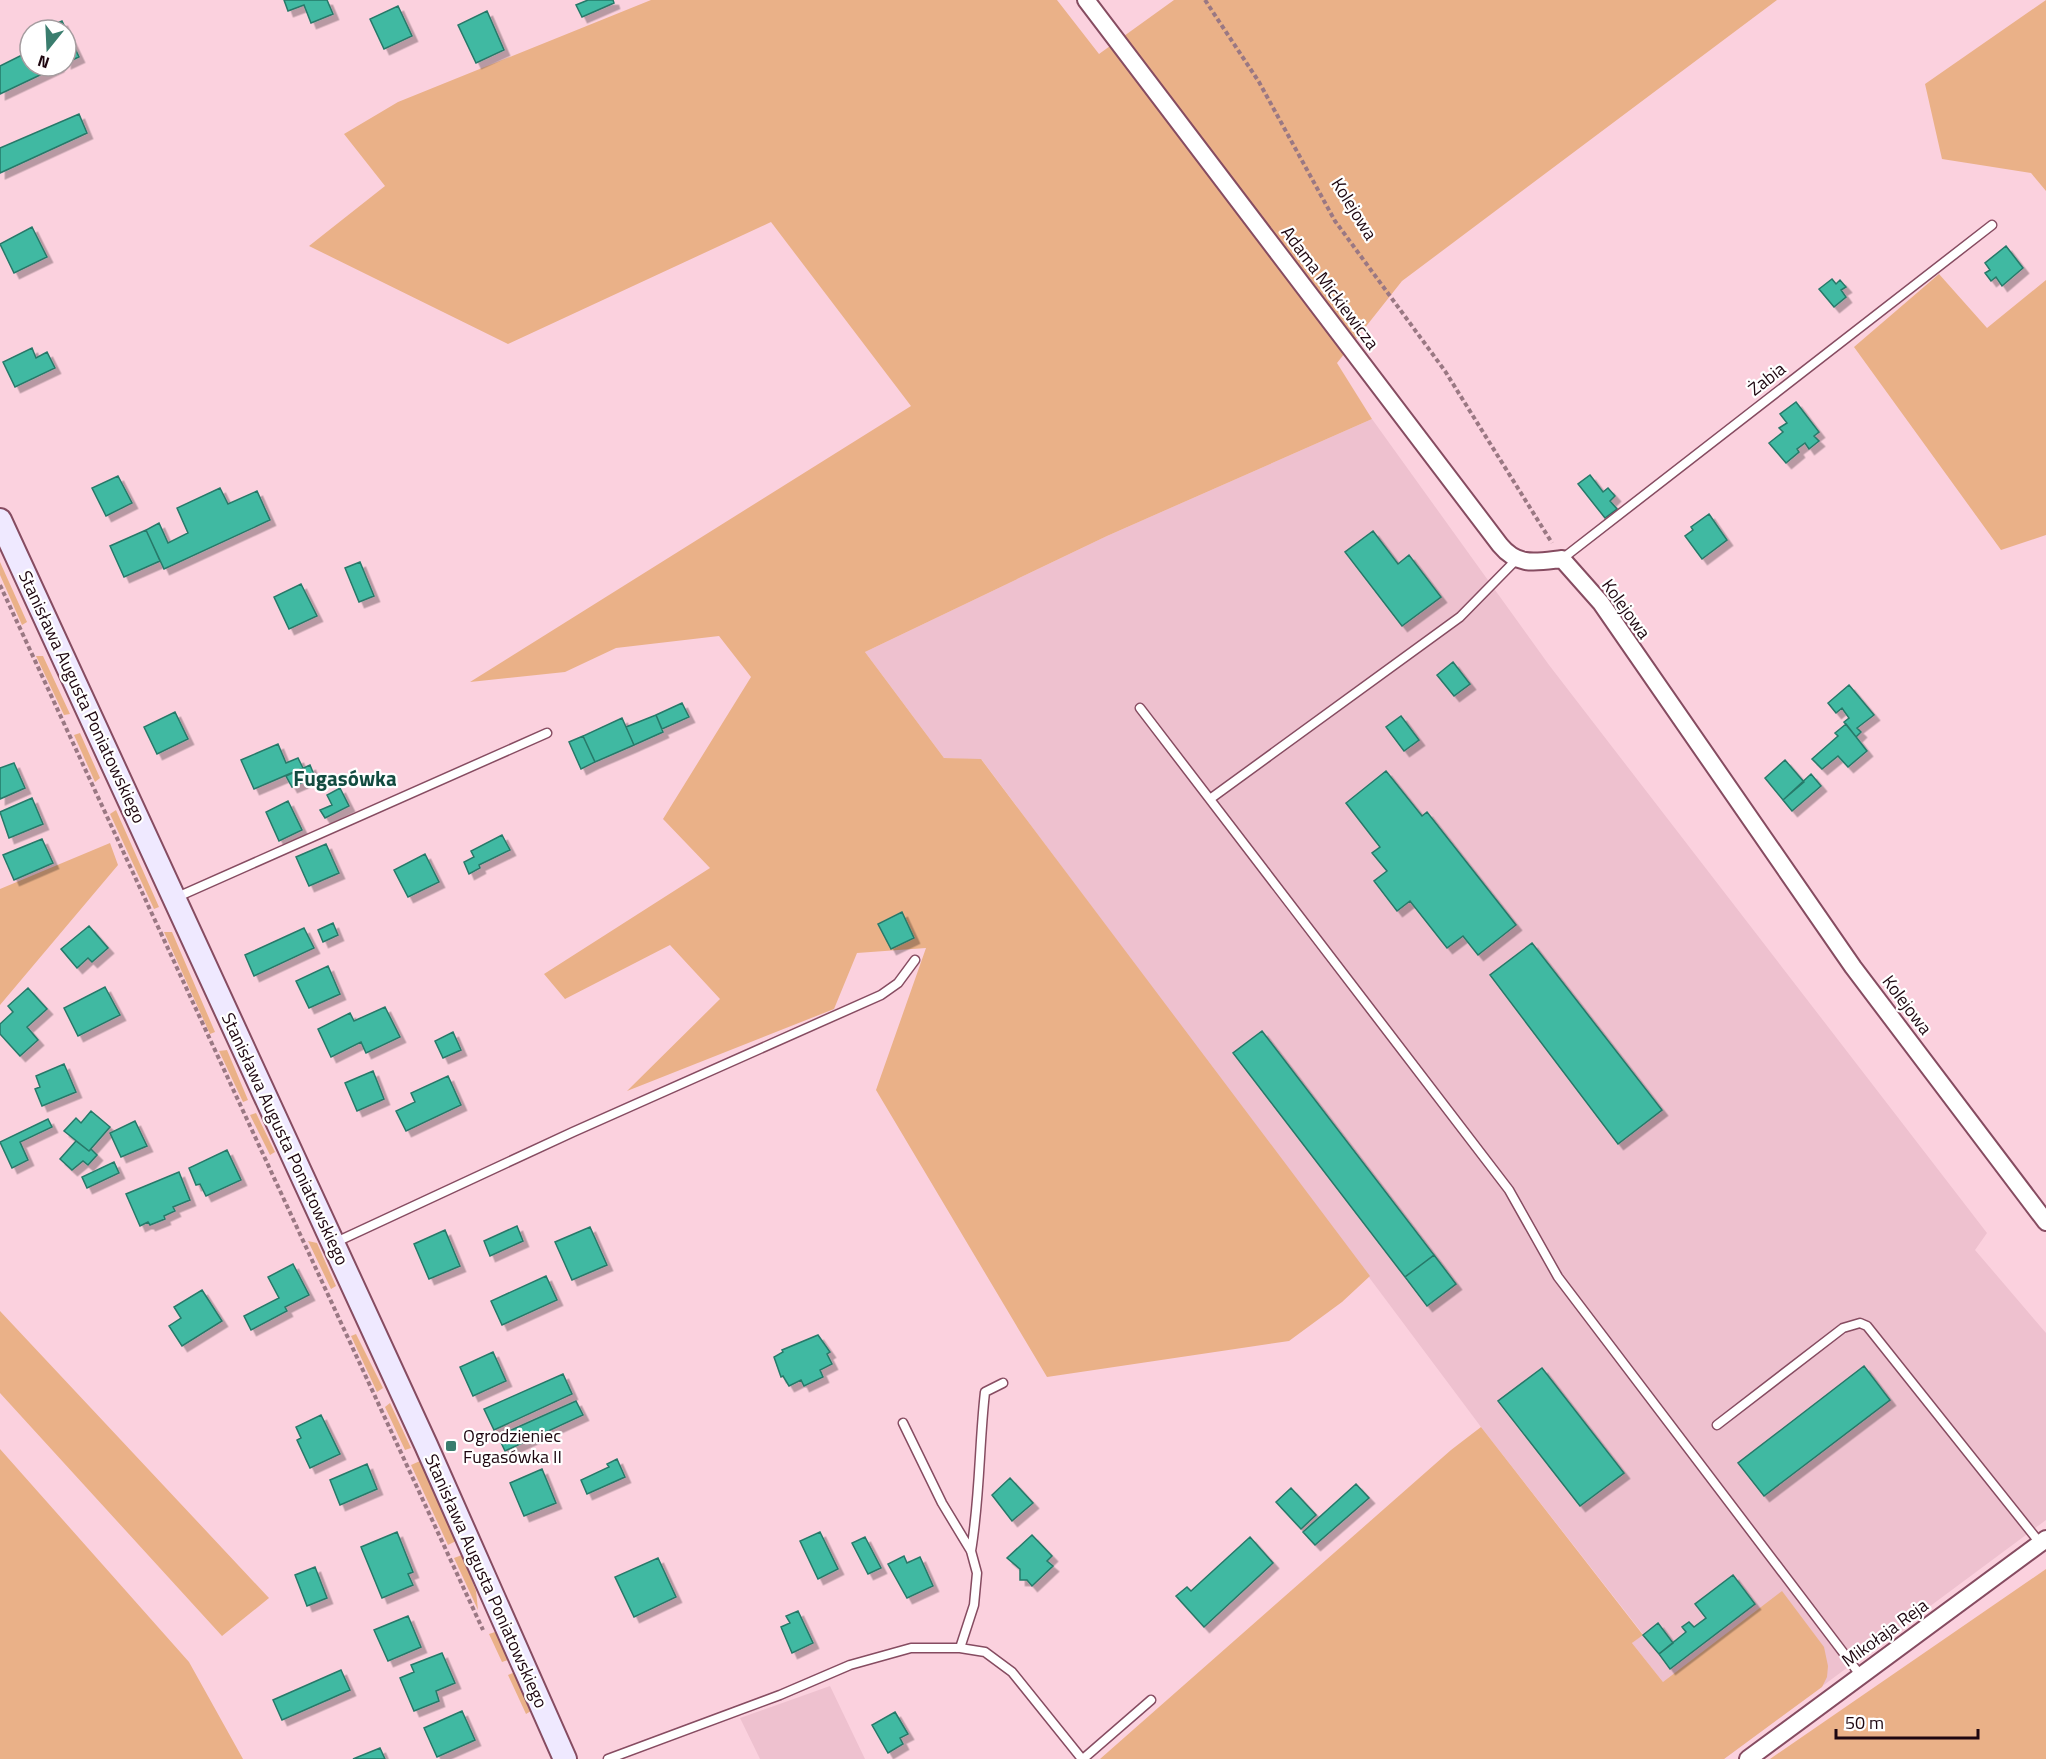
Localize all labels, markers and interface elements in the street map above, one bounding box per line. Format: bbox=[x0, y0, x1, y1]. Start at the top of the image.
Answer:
north arrow bbox=[18, 18, 78, 78]
text: N bbox=[34, 49, 52, 75]
street label: Kolejowa bbox=[1325, 172, 1384, 245]
street label: Adama Mickiewicza bbox=[1275, 220, 1386, 355]
street label: Żabia bbox=[1742, 355, 1791, 402]
street label: Stanisława Augusta Poniatowskiego bbox=[12, 566, 153, 827]
street label: Kolejowa bbox=[1595, 573, 1658, 644]
district label: Fugasówka bbox=[293, 762, 397, 794]
street label: Kolejowa bbox=[1876, 969, 1939, 1040]
street label: Stanisława Augusta Poniatowskiego bbox=[215, 1008, 356, 1269]
place label: Ogrodzieniec Fugasówka II bbox=[463, 1422, 562, 1470]
marker: Ogrodzieniec Fugasówka II bbox=[444, 1439, 458, 1453]
street label: Stanisława Augusta Poniatowskiego bbox=[418, 1449, 555, 1712]
street label: Mikołaja Reja bbox=[1836, 1592, 1934, 1673]
scale bar bbox=[1836, 1702, 1978, 1740]
text: 50 m bbox=[1845, 1709, 1884, 1736]

